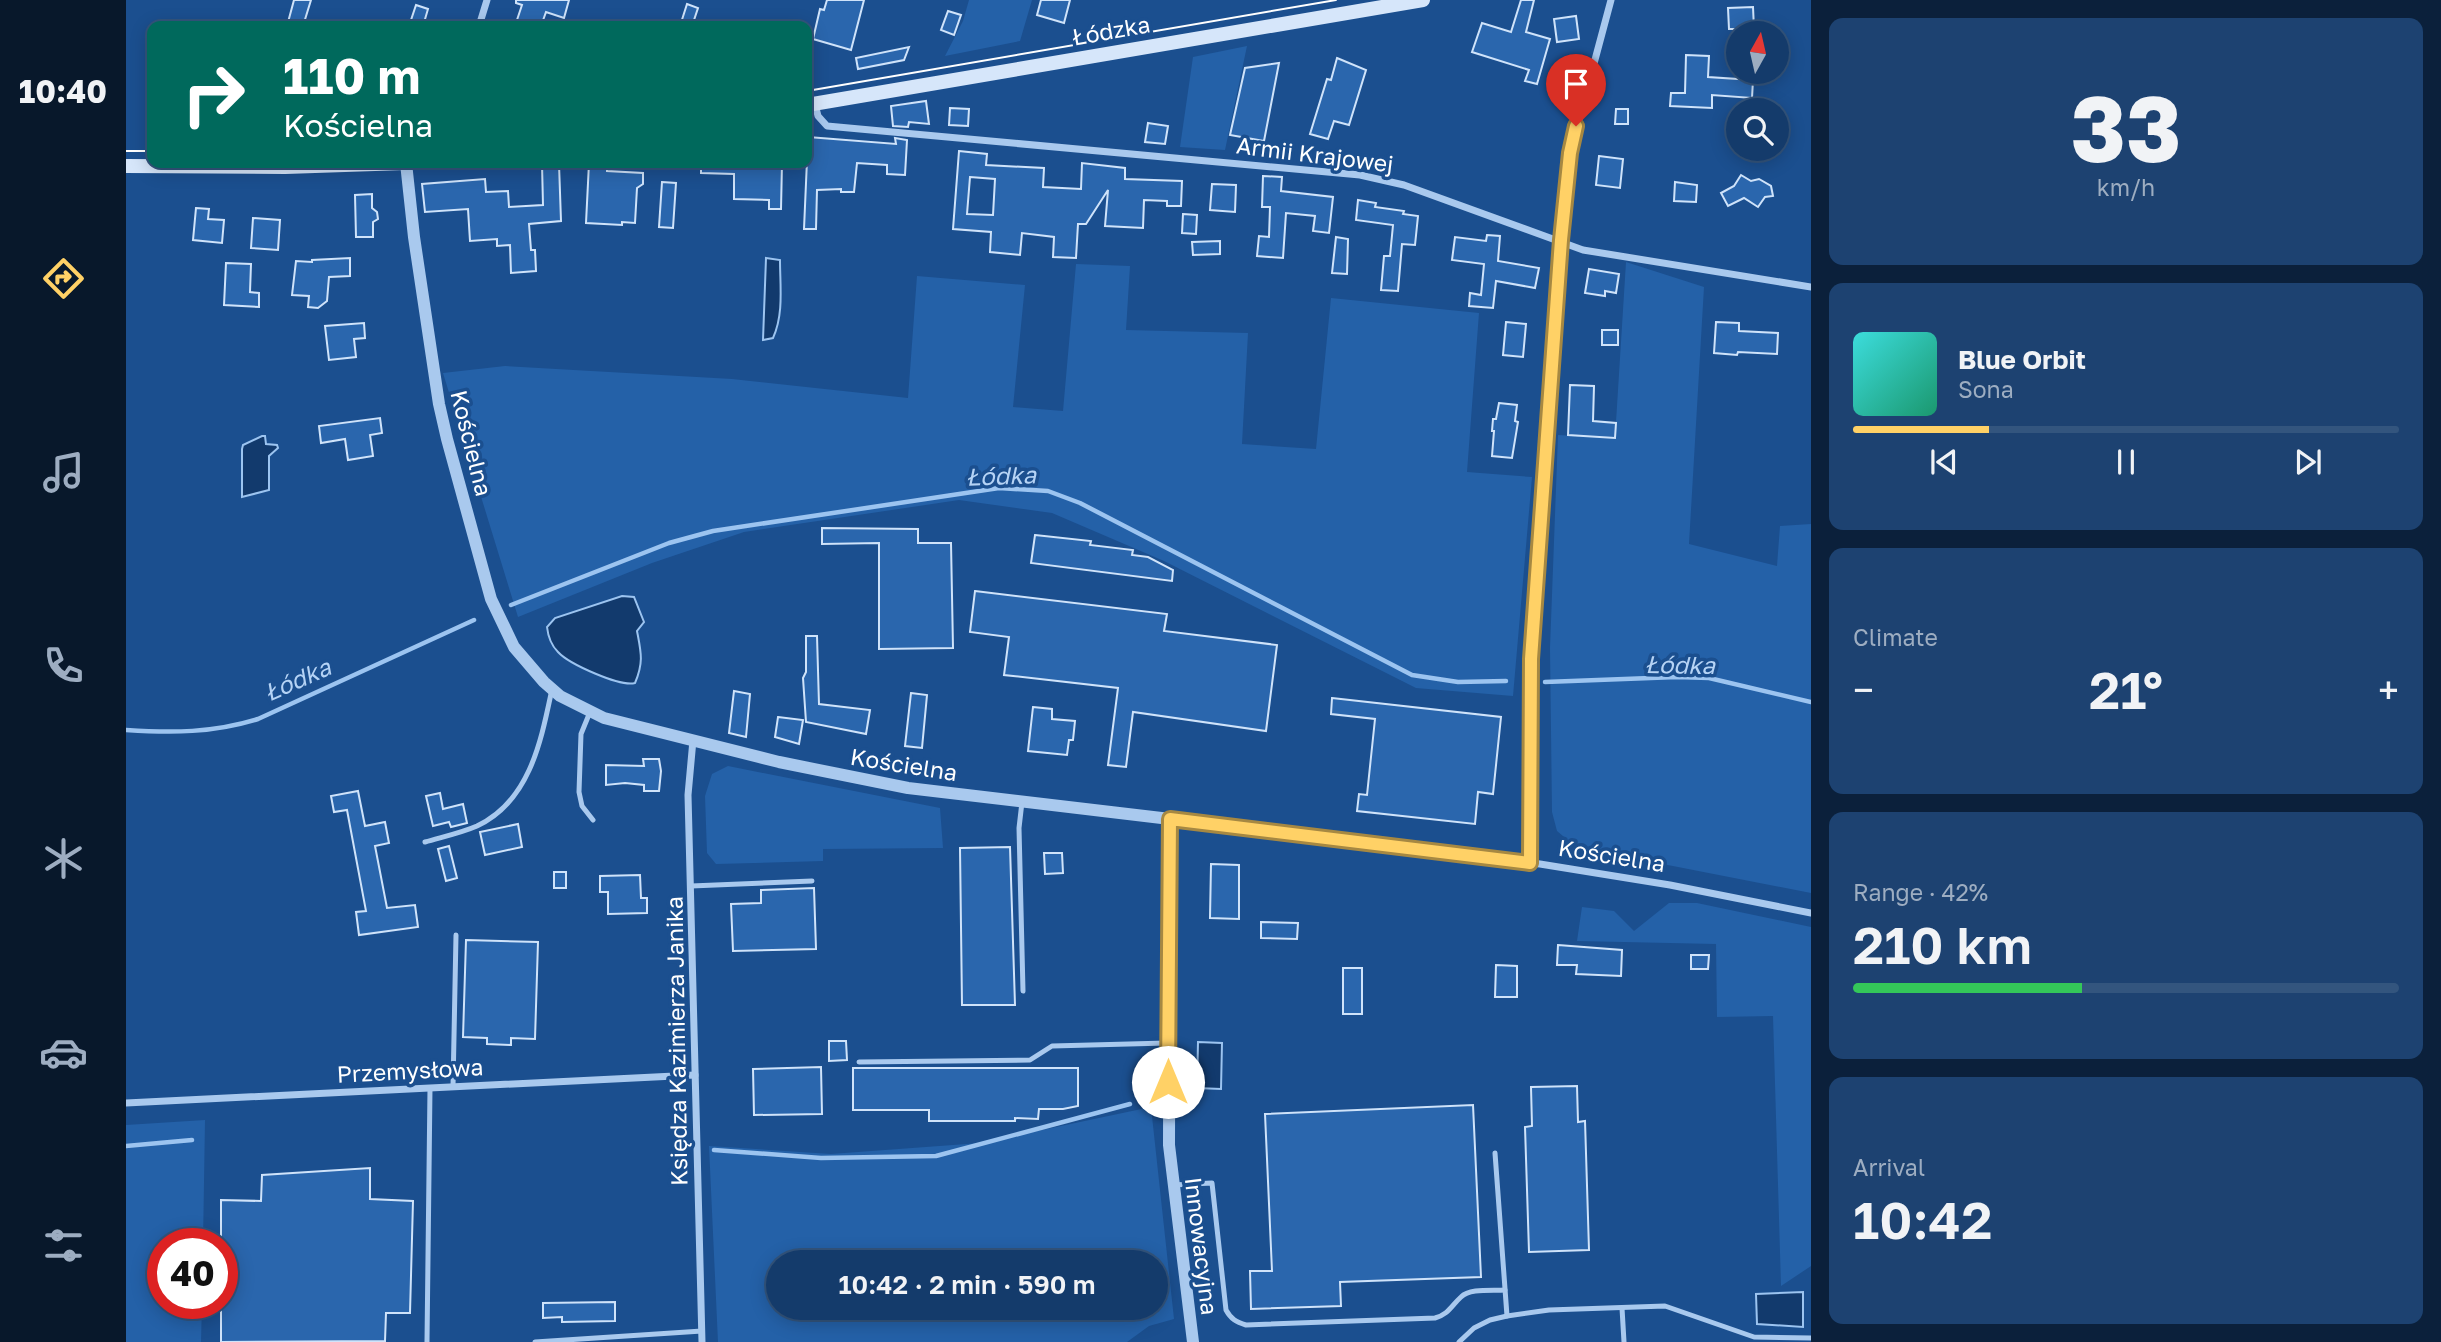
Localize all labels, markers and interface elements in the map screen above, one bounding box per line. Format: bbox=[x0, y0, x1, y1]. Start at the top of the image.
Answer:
street label: Łódzka bbox=[1070, 9, 1152, 51]
north arrow bbox=[1726, 21, 1788, 84]
map controls bbox=[1726, 21, 1789, 161]
text: 110 m bbox=[283, 46, 420, 105]
icon: right bbox=[168, 49, 259, 140]
pin bbox=[1546, 54, 1606, 126]
icon: arrive bbox=[1557, 65, 1595, 103]
text: 10:40 bbox=[19, 72, 107, 110]
text: 33 bbox=[2070, 73, 2182, 182]
button: search bbox=[1726, 98, 1789, 161]
text: Kościelna bbox=[283, 106, 433, 144]
street label: Armii Krajowej bbox=[1235, 130, 1395, 178]
text: km/h bbox=[2097, 173, 2155, 201]
icon: directions bbox=[39, 254, 88, 303]
text: Blue Orbit bbox=[1958, 344, 2086, 375]
text: Sona bbox=[1958, 375, 2014, 403]
street label: Kościelna bbox=[445, 387, 499, 499]
icon: previous bbox=[1925, 443, 1963, 481]
icon: pause bbox=[2107, 443, 2145, 481]
icon: next bbox=[2289, 443, 2327, 481]
icon: music bbox=[39, 448, 88, 497]
water label: Łódka bbox=[966, 459, 1038, 491]
text: Climate bbox=[1853, 623, 1938, 651]
icon: phone bbox=[39, 641, 88, 690]
water label: Łódka bbox=[1645, 649, 1717, 679]
water label: Łódka bbox=[259, 651, 336, 706]
text: 21° bbox=[2089, 658, 2163, 720]
text: − bbox=[1853, 667, 1874, 712]
text: + bbox=[2378, 667, 2399, 712]
street label: Kościelna bbox=[848, 742, 960, 786]
street label: Kościelna bbox=[1556, 833, 1668, 877]
icon: climate bbox=[39, 834, 88, 883]
text: Range · 42% bbox=[1853, 878, 1988, 906]
street label: Księdza Kazimierza Janika bbox=[659, 896, 693, 1186]
text: 210 km bbox=[1853, 913, 2032, 975]
icon: car bbox=[39, 1028, 88, 1077]
position arrow bbox=[1131, 1045, 1205, 1119]
street label: Przemysłowa bbox=[336, 1052, 484, 1088]
text: Arrival bbox=[1853, 1153, 1925, 1181]
street label: Innowacyjna bbox=[1180, 1176, 1224, 1316]
text: 10:42 bbox=[1853, 1188, 1992, 1250]
icon: filters bbox=[39, 1221, 88, 1270]
speed limit sign: 40 bbox=[147, 1228, 238, 1319]
text: 10:42 · 2 min · 590 m bbox=[838, 1269, 1096, 1300]

